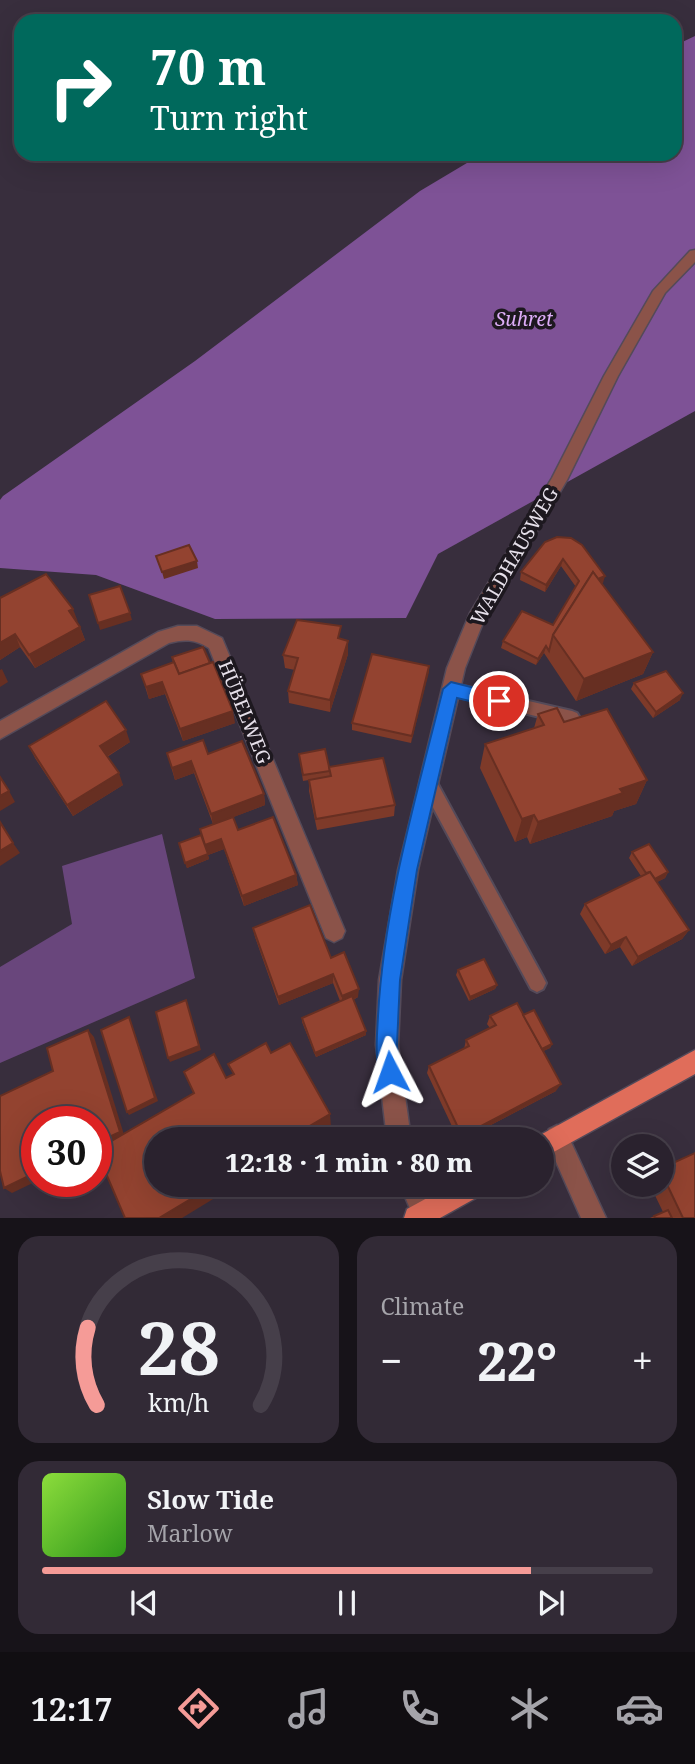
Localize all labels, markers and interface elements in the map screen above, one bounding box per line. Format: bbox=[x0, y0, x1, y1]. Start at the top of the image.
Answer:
text: 70 m bbox=[150, 33, 266, 99]
icon: right bbox=[35, 42, 126, 133]
text: Turn right bbox=[150, 96, 308, 139]
park label: Suhret bbox=[495, 306, 554, 332]
street label: WALDHAUSWEG bbox=[464, 482, 564, 629]
street label: HÜBELWEG bbox=[213, 657, 278, 768]
pin bbox=[469, 671, 529, 731]
icon: arrive bbox=[480, 682, 518, 720]
position arrow bbox=[353, 1035, 427, 1109]
speed limit sign: 30 bbox=[21, 1106, 112, 1197]
map controls bbox=[611, 1134, 674, 1197]
button: layers bbox=[611, 1134, 674, 1197]
text: 12:18 · 1 min · 80 m bbox=[225, 1144, 473, 1180]
text: Climate bbox=[381, 1290, 464, 1322]
text: 28 bbox=[137, 1298, 219, 1397]
text: 22° bbox=[477, 1325, 557, 1396]
text: − bbox=[381, 1334, 403, 1386]
text: + bbox=[632, 1334, 653, 1386]
text: km/h bbox=[148, 1385, 209, 1419]
text: Slow Tide bbox=[147, 1481, 274, 1517]
text: Marlow bbox=[147, 1517, 233, 1549]
icon: previous bbox=[125, 1584, 163, 1622]
icon: pause bbox=[328, 1584, 366, 1622]
icon: next bbox=[532, 1584, 570, 1622]
icon: directions bbox=[174, 1684, 223, 1733]
icon: music bbox=[284, 1684, 333, 1733]
icon: phone bbox=[395, 1684, 444, 1733]
icon: climate bbox=[505, 1684, 554, 1733]
icon: car bbox=[615, 1684, 664, 1733]
text: 12:17 bbox=[31, 1687, 113, 1730]

